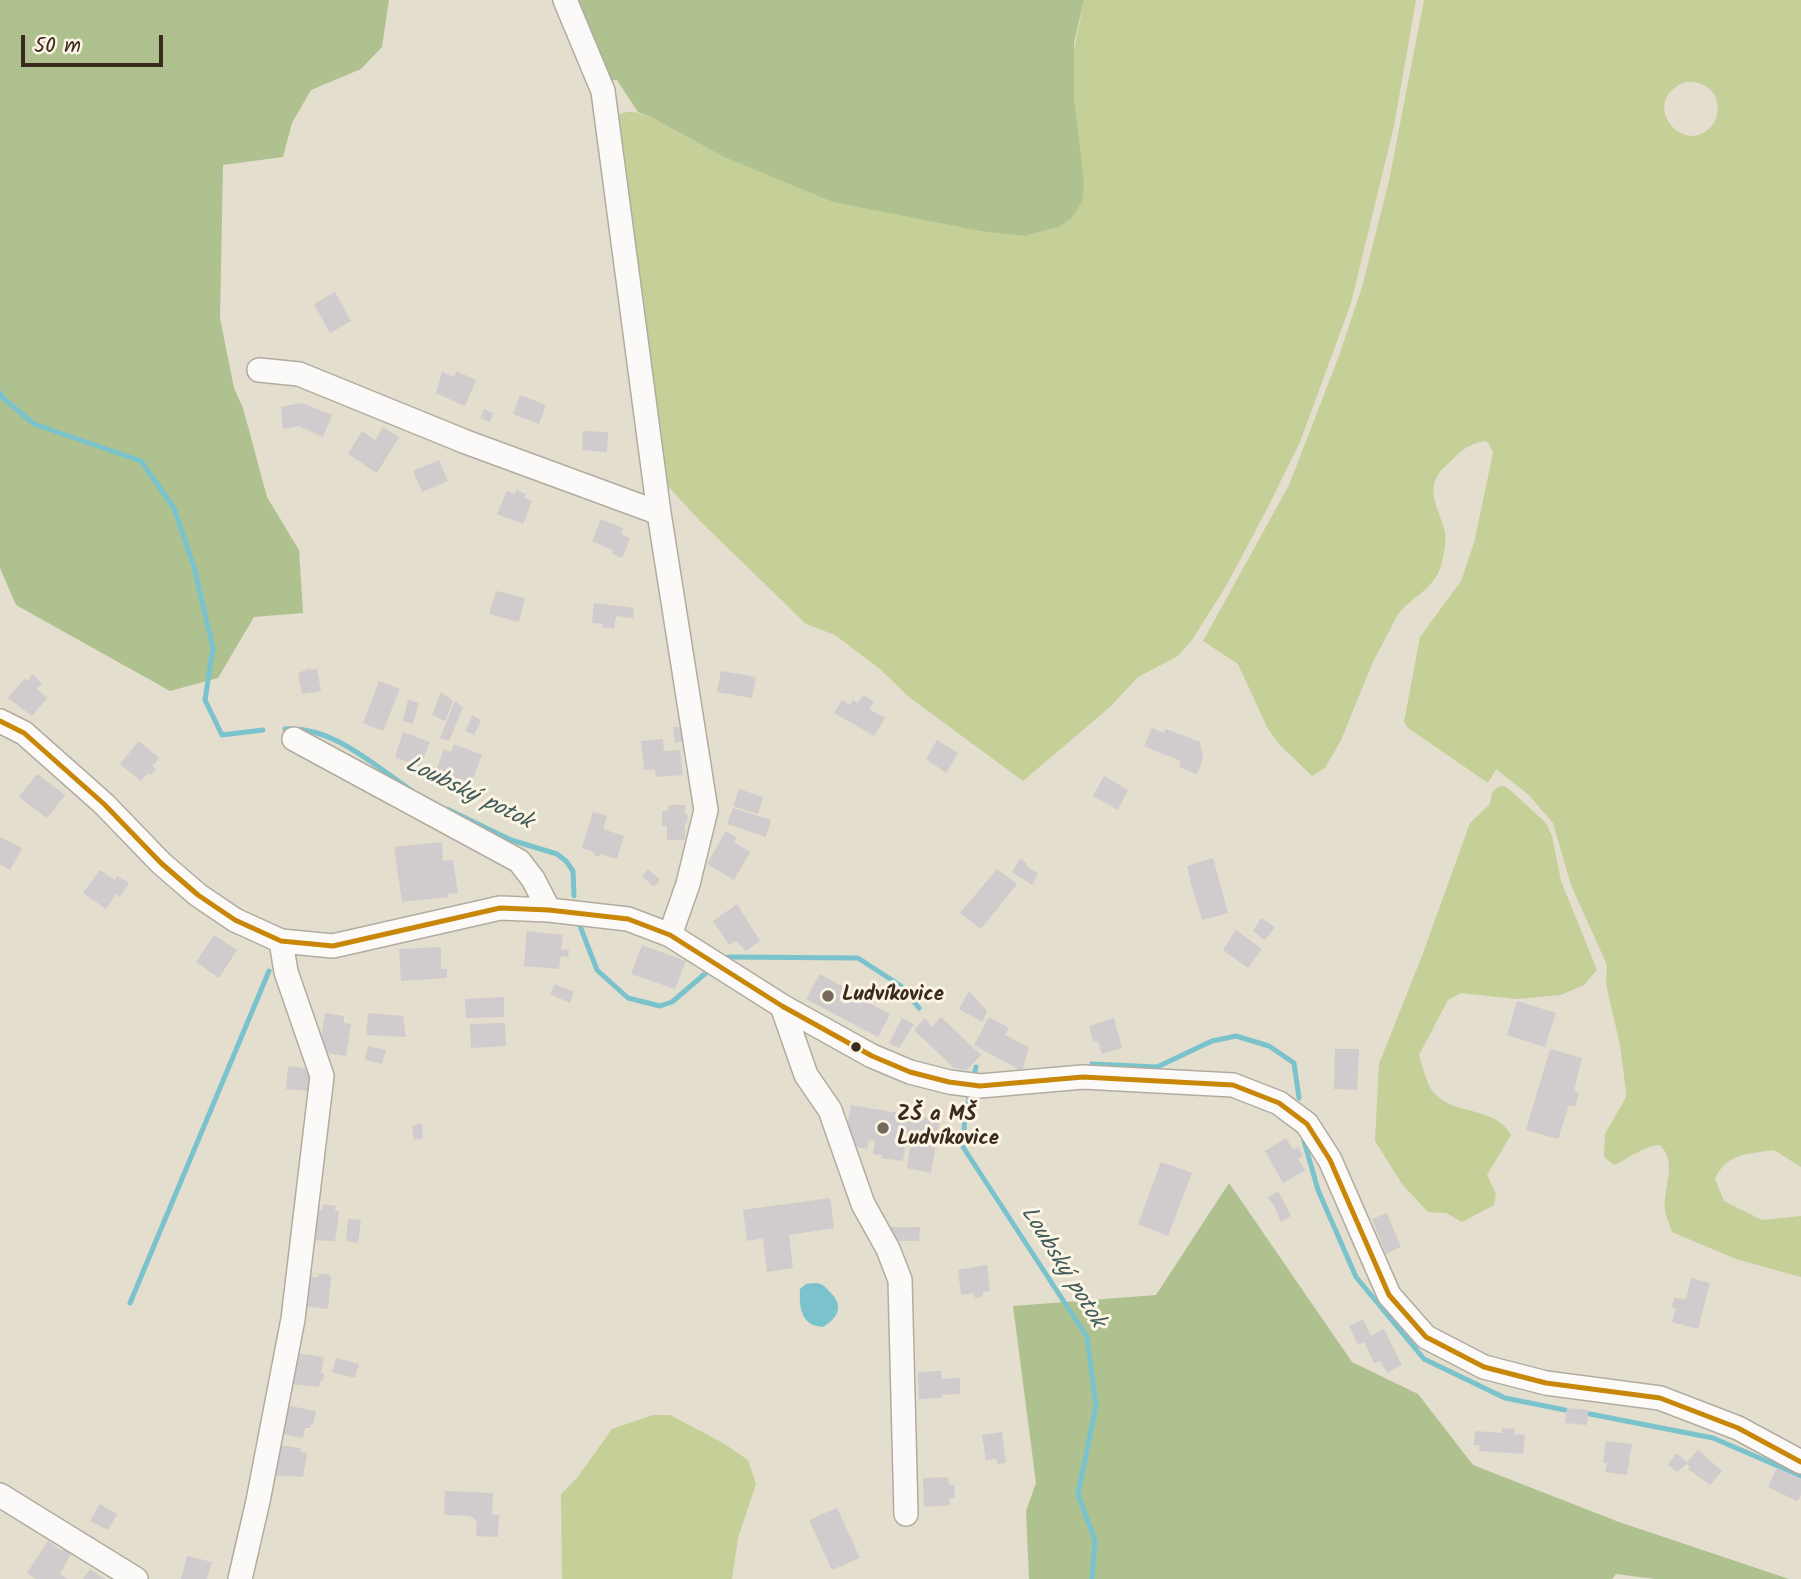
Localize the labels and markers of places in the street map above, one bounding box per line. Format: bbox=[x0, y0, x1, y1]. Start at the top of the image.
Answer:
place label: Ludvíkovice bbox=[842, 983, 944, 1009]
marker: Ludvíkovice bbox=[820, 988, 836, 1004]
unlabelled marker bbox=[849, 1040, 863, 1054]
place label: ZŠ a MŠ Ludvíkovice bbox=[897, 1103, 999, 1153]
marker: ZŠ a MŠ Ludvíkovice bbox=[875, 1120, 891, 1136]

